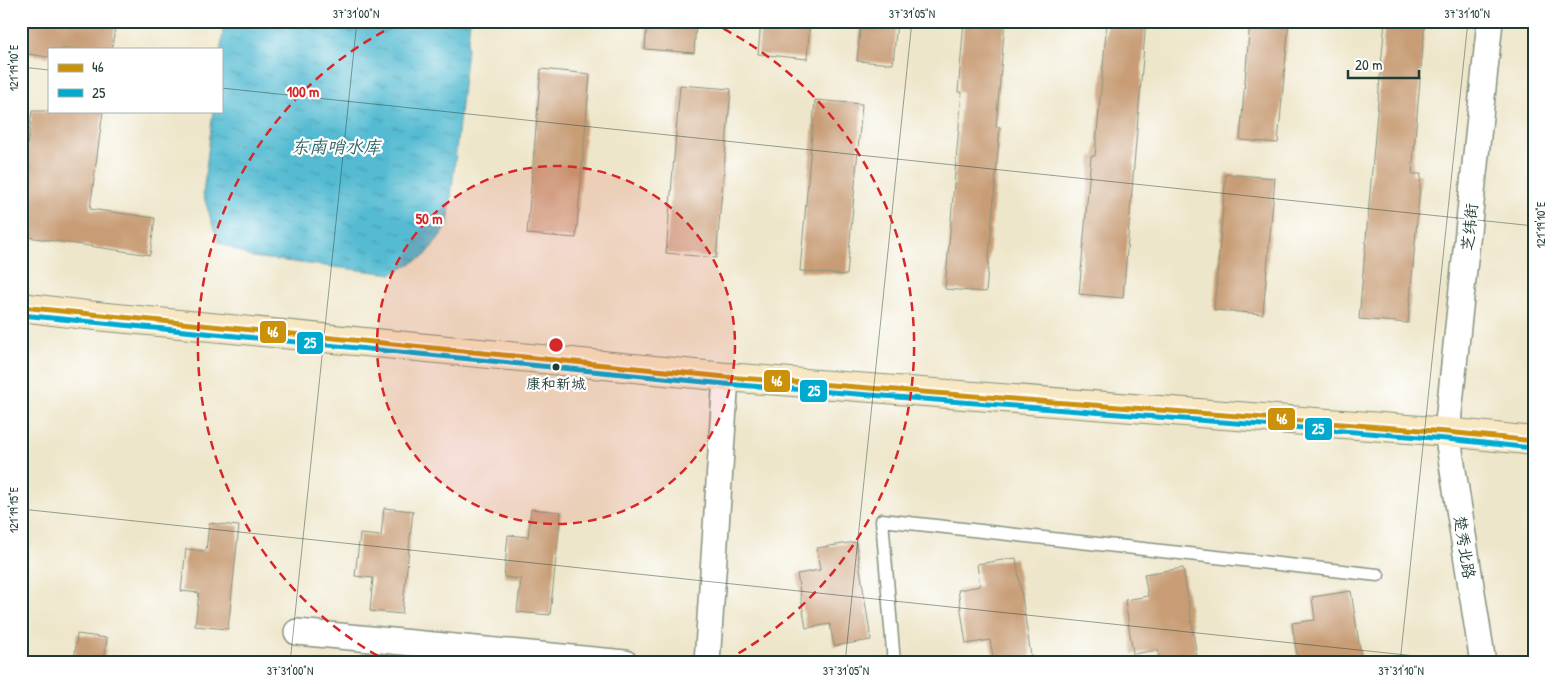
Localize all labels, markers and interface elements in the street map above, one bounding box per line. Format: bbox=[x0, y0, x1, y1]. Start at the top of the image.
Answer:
text: 37°31'00"N bbox=[333, 5, 379, 22]
text: 37°31'05"N bbox=[889, 5, 935, 22]
text: 37°31'10"N bbox=[1444, 5, 1490, 22]
text: 121°19'10"E bbox=[5, 44, 22, 91]
legend bbox=[48, 48, 222, 112]
scale bar bbox=[1348, 48, 1419, 80]
text: 20 m bbox=[1355, 54, 1382, 75]
text: 46 bbox=[92, 56, 104, 77]
text: 100 m bbox=[287, 81, 319, 102]
text: 25 bbox=[92, 82, 106, 103]
water label: 东南哨水库 bbox=[291, 134, 383, 159]
text: 121°19'10"E bbox=[1532, 201, 1549, 248]
street label: 芝纬街 bbox=[1456, 202, 1482, 252]
text: 50 m bbox=[416, 208, 442, 229]
line badge: 46 bbox=[259, 320, 287, 344]
text: 46 bbox=[268, 322, 279, 341]
line badge: 25 bbox=[296, 331, 324, 355]
text: 25 bbox=[304, 333, 316, 352]
centre of rings bbox=[547, 336, 565, 354]
marker: 康和新城 bbox=[551, 362, 561, 372]
line badge: 46 bbox=[763, 369, 791, 393]
text: 46 bbox=[772, 371, 783, 390]
place label: 康和新城 bbox=[526, 373, 586, 394]
line badge: 25 bbox=[799, 379, 828, 403]
text: 25 bbox=[808, 381, 820, 400]
line badge: 46 bbox=[1267, 407, 1296, 431]
text: 46 bbox=[1277, 409, 1288, 428]
line badge: 25 bbox=[1304, 417, 1333, 441]
text: 25 bbox=[1312, 419, 1324, 438]
text: 121°19'15"E bbox=[5, 486, 22, 533]
street label: 楚秀北路 bbox=[1449, 514, 1481, 580]
text: 37°31'00"N bbox=[267, 662, 313, 679]
text: 37°31'05"N bbox=[823, 662, 869, 679]
text: 37°31'10"N bbox=[1378, 662, 1424, 679]

